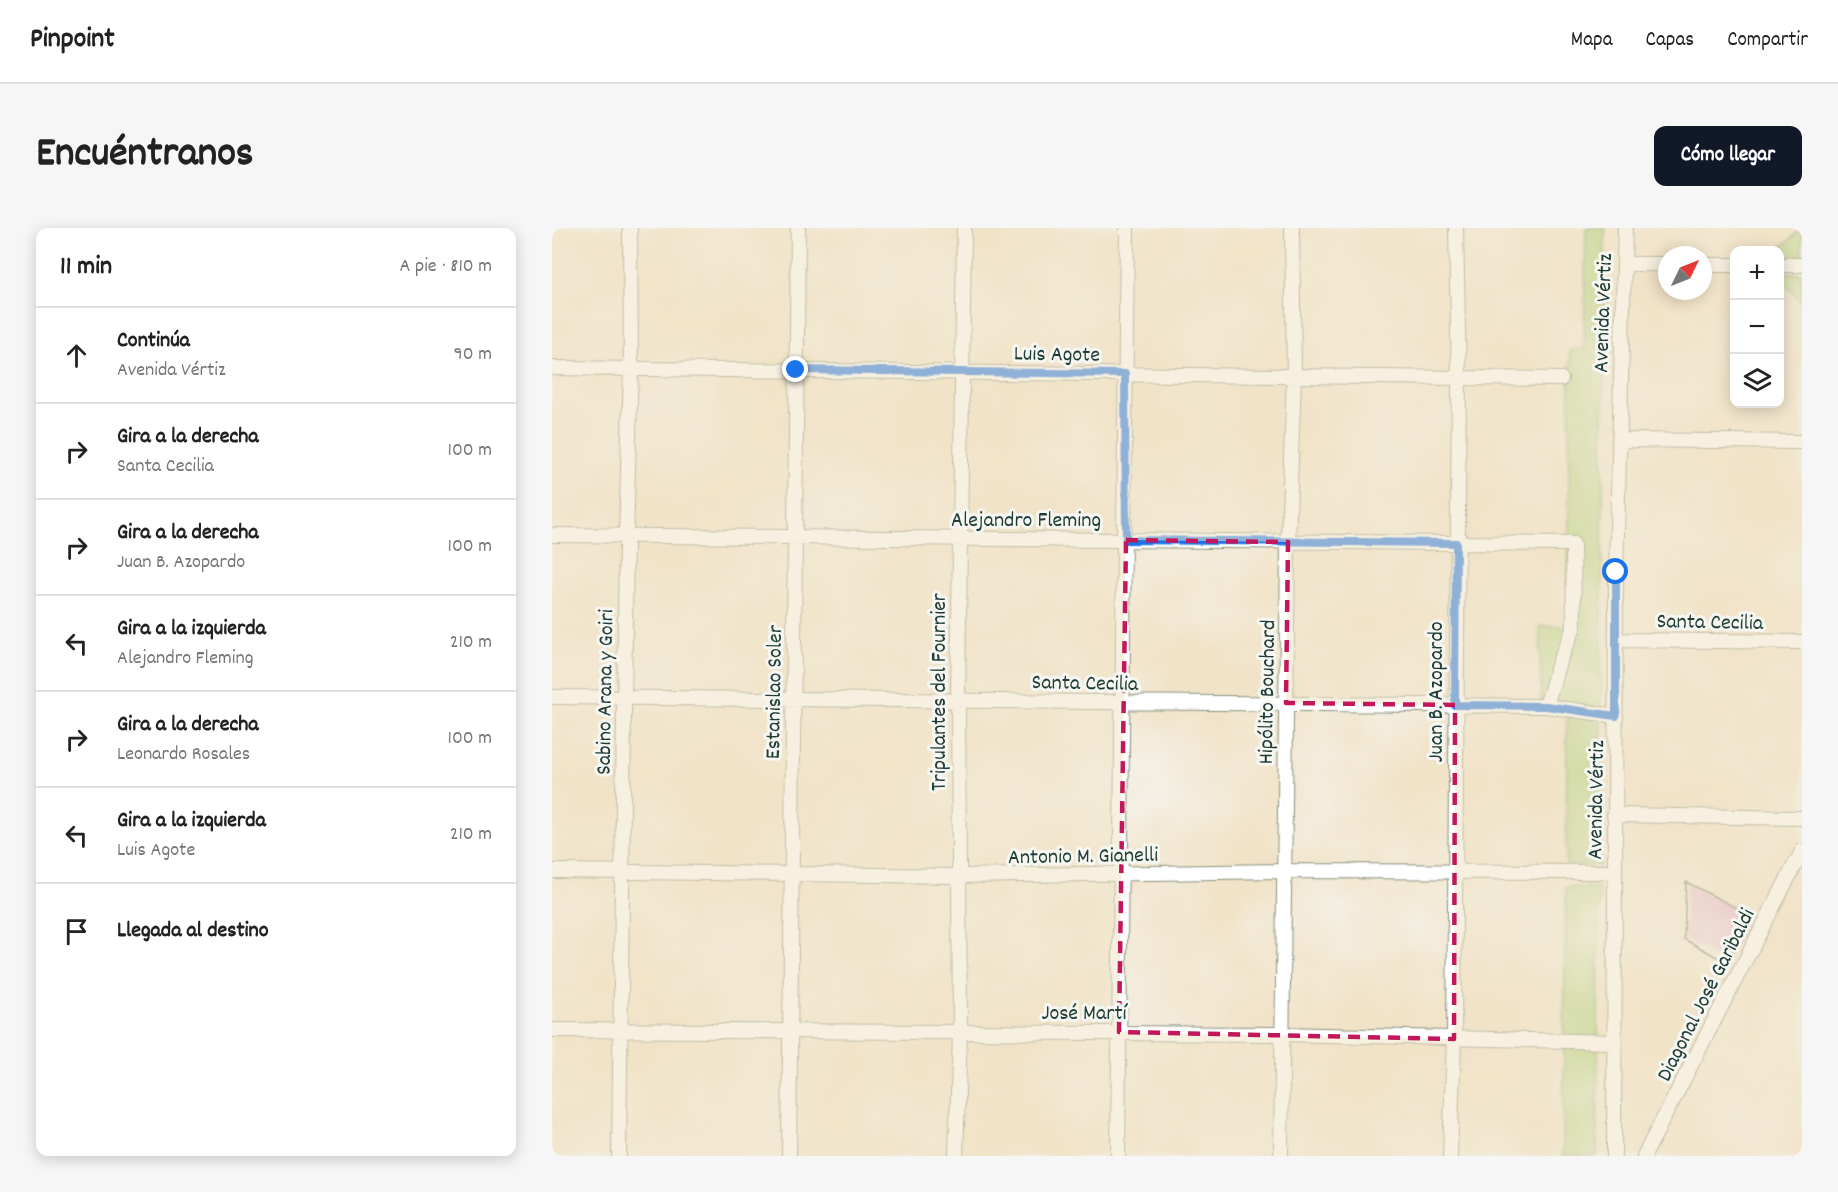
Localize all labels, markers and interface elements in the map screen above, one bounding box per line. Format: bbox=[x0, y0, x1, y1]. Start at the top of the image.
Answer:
text: Pinpoint bbox=[30, 21, 115, 61]
text: Mapa bbox=[1571, 26, 1613, 56]
text: Capas bbox=[1646, 26, 1694, 56]
text: Compartir bbox=[1727, 26, 1808, 56]
text: Encuéntranos bbox=[36, 126, 254, 186]
button: Cómo llegar bbox=[1654, 126, 1802, 186]
north arrow bbox=[1658, 246, 1712, 300]
map controls bbox=[1730, 246, 1784, 408]
button: + bbox=[1730, 246, 1784, 300]
text: 11 min bbox=[60, 249, 112, 286]
street label: Avenida Vértiz bbox=[1587, 252, 1622, 373]
text: A pie · 810 m bbox=[399, 253, 492, 281]
button: − bbox=[1730, 300, 1784, 354]
text: Continúa bbox=[117, 326, 190, 357]
icon: ahead bbox=[60, 339, 93, 372]
street label: Luis Agote bbox=[1014, 339, 1100, 372]
text: 90 m bbox=[454, 341, 492, 369]
button: layers bbox=[1730, 354, 1784, 408]
route end bbox=[782, 356, 808, 382]
text: Avenida Vértiz bbox=[117, 357, 226, 385]
text: Gira a la derecha bbox=[117, 422, 259, 453]
icon: right bbox=[60, 435, 93, 468]
text: 100 m bbox=[448, 437, 492, 465]
text: Santa Cecilia bbox=[117, 453, 214, 481]
street label: Alejandro Fleming bbox=[951, 506, 1101, 537]
text: Gira a la derecha bbox=[117, 518, 259, 549]
icon: right bbox=[60, 531, 93, 564]
text: 100 m bbox=[448, 533, 492, 561]
text: Juan B. Azopardo bbox=[117, 549, 245, 577]
route start bbox=[1602, 558, 1628, 584]
street label: Tripulantes del Fournier bbox=[925, 592, 956, 791]
street label: Santa Cecilia bbox=[1656, 607, 1764, 640]
street label: Sabino Arana y Goiri bbox=[590, 609, 623, 775]
text: Gira a la izquierda bbox=[117, 614, 266, 645]
street label: Hipólito Bouchard bbox=[1252, 619, 1285, 765]
street label: Juan B. Azopardo bbox=[1422, 621, 1453, 763]
street label: Estanislao Soler bbox=[759, 624, 792, 759]
icon: left bbox=[60, 627, 93, 660]
text: 210 m bbox=[450, 629, 492, 657]
text: Alejandro Fleming bbox=[117, 645, 254, 673]
street label: Santa Cecilia bbox=[1031, 668, 1139, 701]
text: Gira a la derecha bbox=[117, 710, 259, 741]
icon: right bbox=[60, 723, 93, 756]
text: 100 m bbox=[448, 725, 492, 753]
street label: Avenida Vértiz bbox=[1581, 739, 1614, 860]
text: Leonardo Rosales bbox=[117, 741, 250, 769]
text: Gira a la izquierda bbox=[117, 806, 266, 837]
icon: left bbox=[60, 819, 93, 852]
text: 210 m bbox=[450, 821, 492, 849]
text: Luis Agote bbox=[117, 837, 195, 865]
street label: Antonio M. Gianelli bbox=[1008, 841, 1159, 874]
street label: Diagonal José Garibaldi bbox=[1650, 904, 1764, 1087]
icon: arrive bbox=[60, 915, 93, 948]
text: Llegada al destino bbox=[117, 916, 269, 947]
street label: José Martí bbox=[1041, 999, 1129, 1030]

